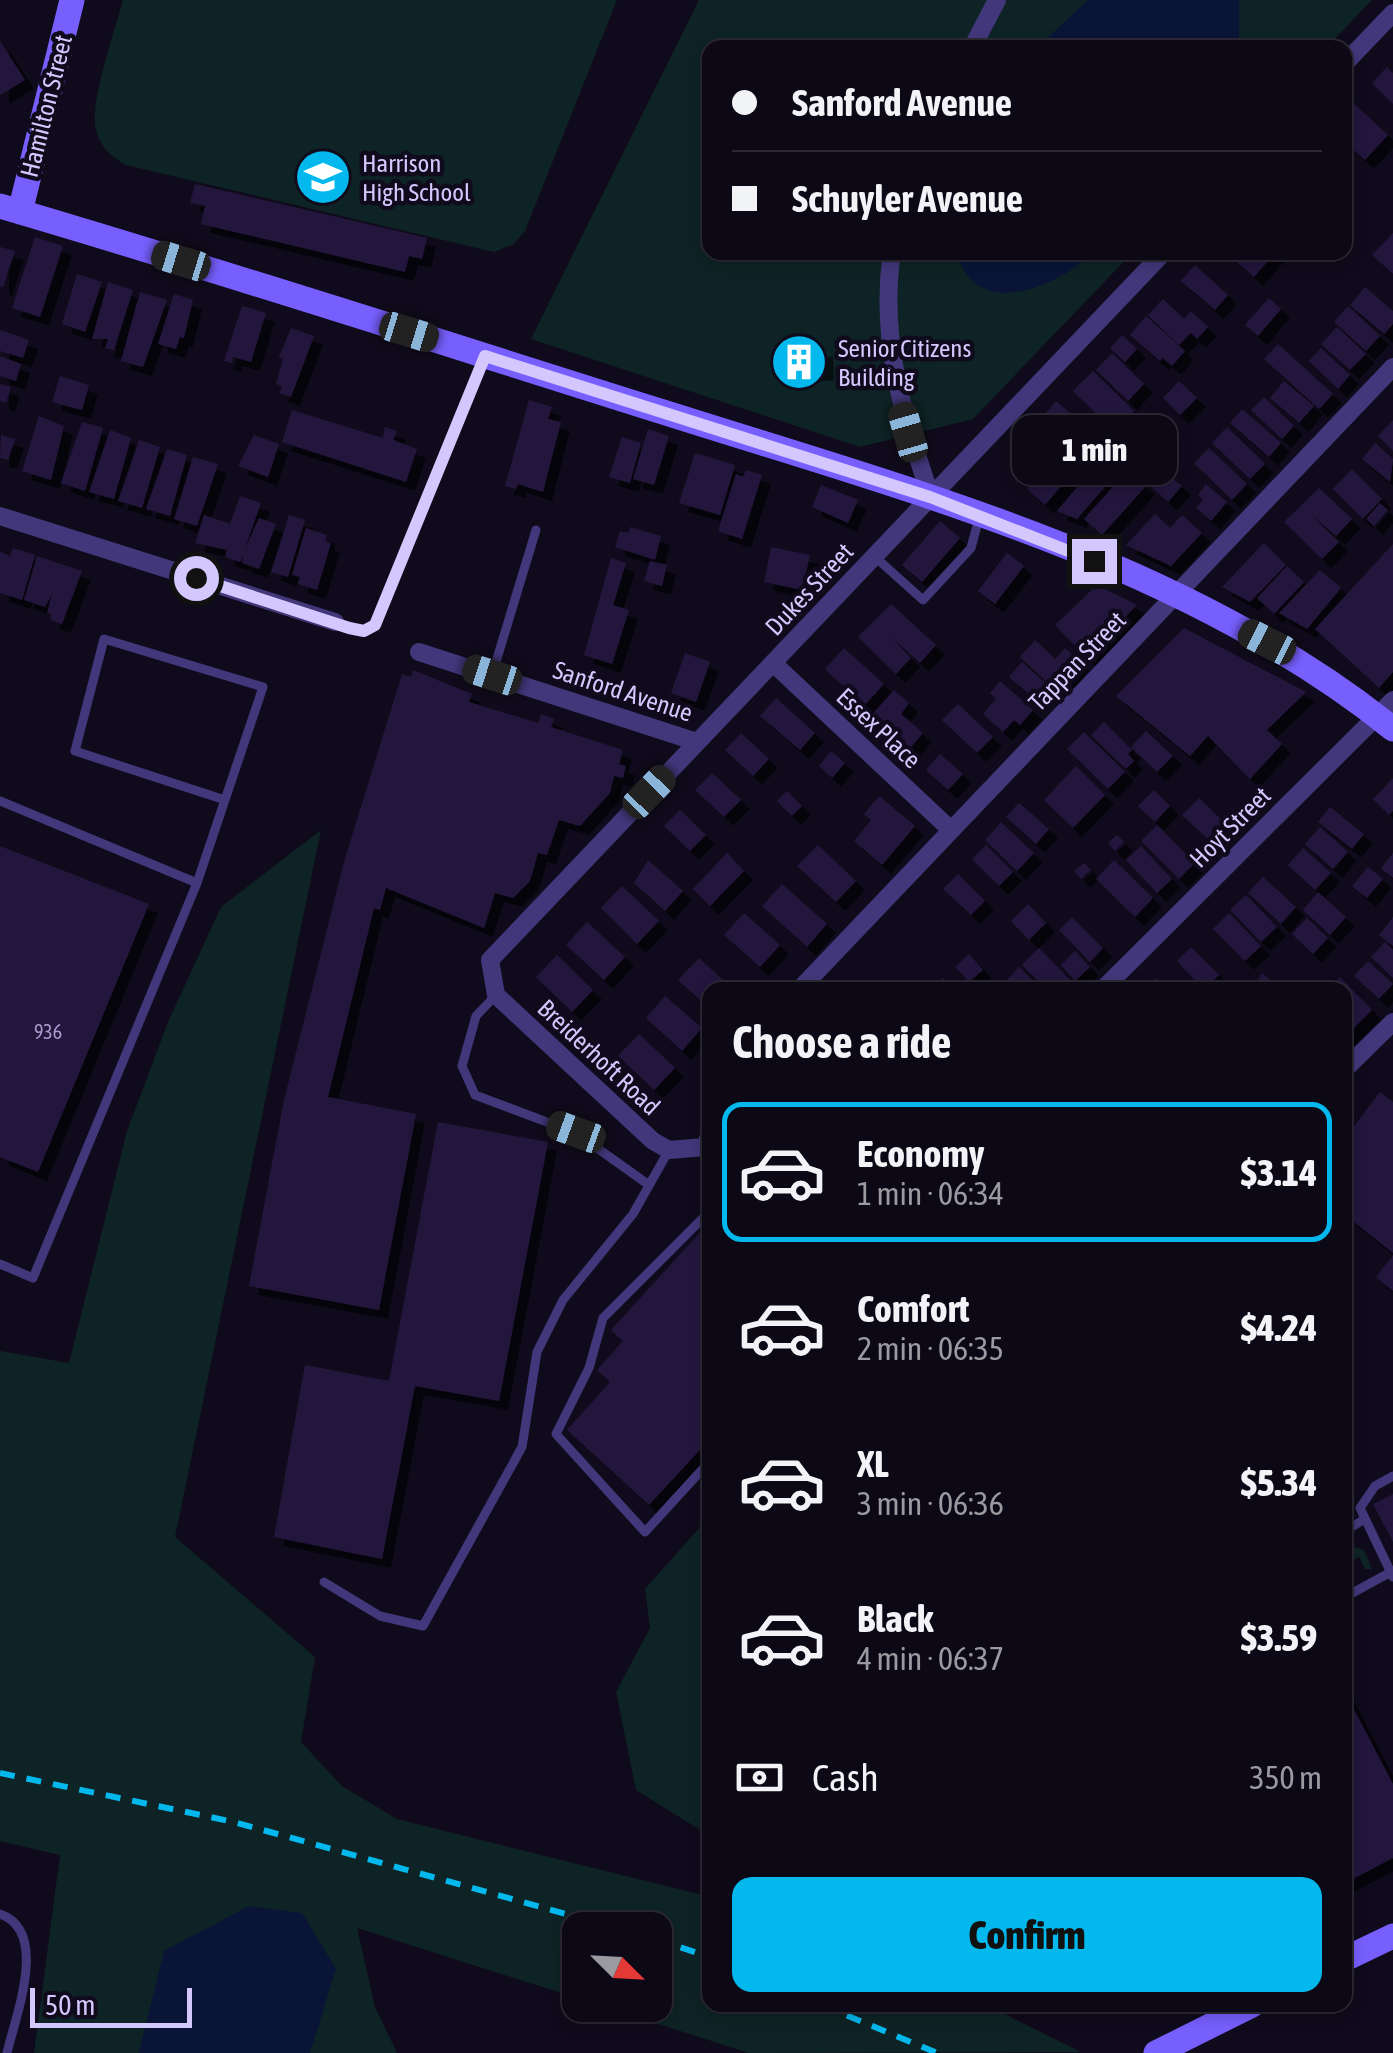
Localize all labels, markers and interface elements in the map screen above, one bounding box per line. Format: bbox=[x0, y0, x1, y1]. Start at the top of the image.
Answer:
street label: Hamilton Street bbox=[15, 32, 77, 180]
text: Sanford Avenue bbox=[792, 81, 1012, 124]
school or university icon: Harrison High School bbox=[293, 147, 353, 207]
place label: Harrison High School bbox=[362, 149, 471, 206]
text: Schuyler Avenue bbox=[792, 177, 1023, 220]
car bbox=[148, 238, 214, 284]
car bbox=[376, 309, 442, 355]
building icon: Senior Citizens Building bbox=[769, 332, 829, 392]
place label: Senior Citizens Building bbox=[838, 334, 971, 391]
car bbox=[885, 399, 931, 465]
callout: 1 min bbox=[1012, 416, 1176, 486]
text: 1 min bbox=[1062, 431, 1127, 468]
street label: Dukes Street bbox=[760, 537, 858, 641]
route end bbox=[1072, 539, 1117, 584]
route start bbox=[174, 556, 219, 601]
street label: Tappan Street bbox=[1023, 606, 1131, 716]
car bbox=[1233, 615, 1301, 669]
car bbox=[459, 651, 525, 699]
street label: Sanford Avenue bbox=[550, 655, 696, 727]
street label: Essex Place bbox=[831, 682, 927, 774]
car bbox=[617, 760, 681, 824]
street label: Hoyt Street bbox=[1184, 781, 1276, 873]
street label: Breiderhoft Road bbox=[532, 994, 666, 1120]
text: Choose a ride bbox=[732, 1016, 951, 1068]
house number: 936 bbox=[34, 1020, 62, 1043]
car bbox=[543, 1108, 609, 1156]
icon: car bbox=[737, 1127, 827, 1217]
text: Economy bbox=[857, 1132, 984, 1175]
text: $3.14 bbox=[1241, 1151, 1317, 1194]
text: 1 min · 06:34 bbox=[857, 1175, 1004, 1212]
icon: car bbox=[737, 1282, 827, 1372]
text: Comfort bbox=[857, 1287, 969, 1330]
text: $4.24 bbox=[1241, 1306, 1317, 1349]
text: 2 min · 06:35 bbox=[857, 1330, 1004, 1367]
icon: car bbox=[737, 1437, 827, 1527]
text: XL bbox=[857, 1442, 889, 1485]
text: $5.34 bbox=[1241, 1461, 1317, 1504]
text: 3 min · 06:36 bbox=[857, 1485, 1004, 1522]
icon: car bbox=[737, 1592, 827, 1682]
text: Black bbox=[857, 1597, 934, 1640]
text: $3.59 bbox=[1241, 1616, 1317, 1659]
text: 4 min · 06:37 bbox=[857, 1640, 1004, 1677]
icon: cash bbox=[732, 1750, 787, 1805]
text: Cash bbox=[812, 1756, 879, 1799]
text: 350 m bbox=[1249, 1759, 1322, 1796]
button: Confirm bbox=[732, 1877, 1322, 1992]
north arrow bbox=[562, 1912, 672, 2022]
map controls bbox=[562, 1912, 672, 2022]
scale bar bbox=[30, 1983, 192, 2028]
text: 50 m bbox=[45, 1989, 95, 2021]

